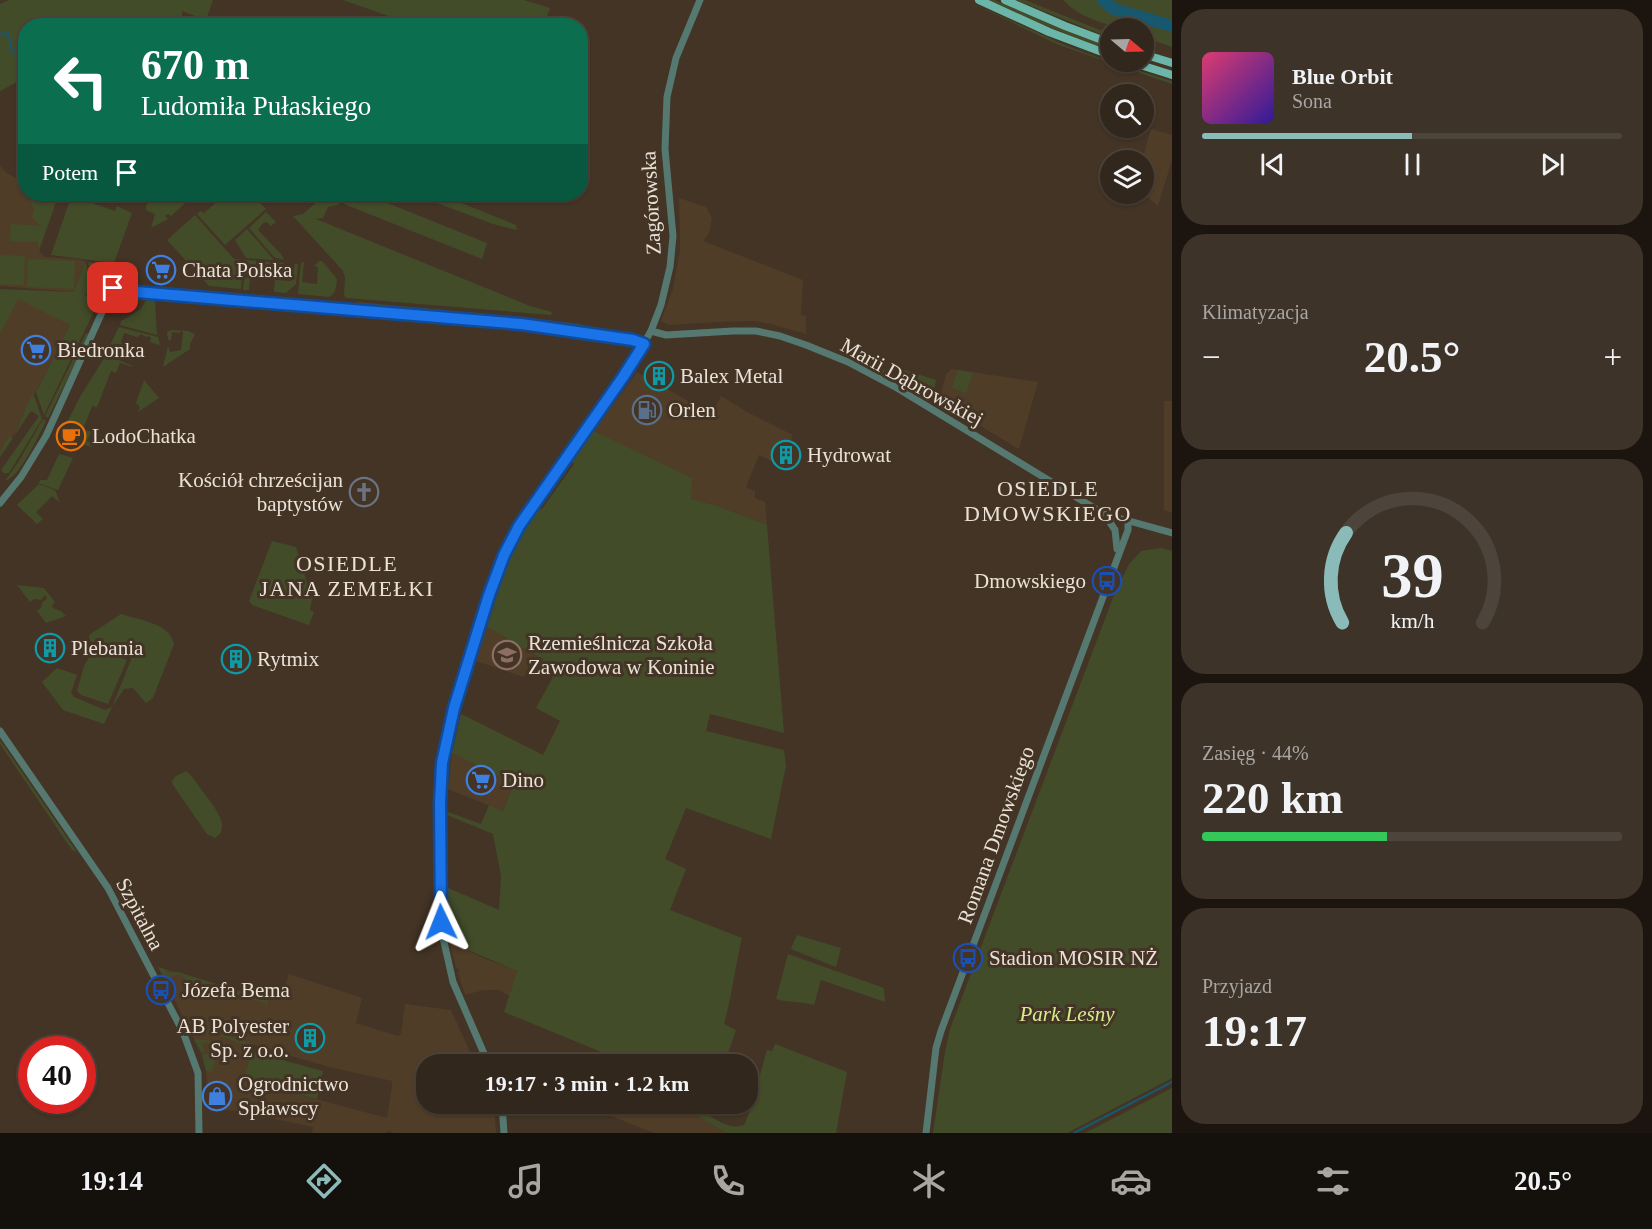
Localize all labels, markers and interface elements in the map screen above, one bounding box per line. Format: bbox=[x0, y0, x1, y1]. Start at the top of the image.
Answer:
north arrow bbox=[1100, 18, 1154, 72]
map controls bbox=[1100, 18, 1154, 204]
icon: left bbox=[42, 42, 120, 120]
text: 670 m bbox=[141, 42, 250, 88]
text: Blue Orbit bbox=[1292, 64, 1393, 89]
button: search bbox=[1100, 84, 1154, 138]
text: Sona bbox=[1292, 90, 1332, 112]
text: Ludomiła Pułaskiego bbox=[141, 91, 371, 121]
icon: previous bbox=[1256, 148, 1289, 181]
icon: pause bbox=[1396, 148, 1429, 181]
icon: next bbox=[1536, 148, 1569, 181]
street label: Zagórowska bbox=[636, 150, 666, 255]
button: layers bbox=[1100, 150, 1154, 204]
icon: arrive bbox=[110, 156, 143, 189]
text: Potem bbox=[42, 160, 98, 185]
supermarket icon: Chata Polska bbox=[145, 254, 177, 286]
place label: Chata Polska bbox=[182, 258, 293, 282]
pin bbox=[87, 262, 138, 313]
icon: arrive bbox=[96, 271, 129, 304]
text: Klimatyzacja bbox=[1202, 301, 1309, 323]
text: 20.5° bbox=[1364, 332, 1460, 382]
street label: Marii Dąbrowskiej bbox=[837, 333, 987, 431]
supermarket icon: Biedronka bbox=[20, 334, 52, 366]
place label: Biedronka bbox=[57, 338, 145, 362]
text: − bbox=[1202, 339, 1221, 375]
text: + bbox=[1603, 339, 1622, 375]
building icon: Balex Metal bbox=[643, 360, 675, 392]
place label: Balex Metal bbox=[680, 364, 783, 388]
fuel station icon: Orlen bbox=[631, 394, 663, 426]
place label: Orlen bbox=[668, 398, 716, 422]
cafe icon: LodoChatka bbox=[55, 420, 87, 452]
place label: LodoChatka bbox=[92, 424, 196, 448]
building icon: Hydrowat bbox=[770, 439, 802, 471]
place label: Hydrowat bbox=[807, 443, 891, 467]
place label: Kościół chrześcijan baptystów bbox=[178, 468, 344, 516]
church icon: Kościół chrześcijan baptystów bbox=[348, 476, 380, 508]
district label: OSIEDLE DMOWSKIEGO bbox=[964, 476, 1132, 526]
text: 39 bbox=[1381, 542, 1443, 611]
district label: OSIEDLE JANA ZEMEŁKI bbox=[259, 551, 435, 601]
bus stop icon: Dmowskiego bbox=[1091, 565, 1123, 597]
place label: Dmowskiego bbox=[974, 569, 1086, 593]
text: km/h bbox=[1390, 610, 1434, 634]
place label: Rzemieślnicza Szkoła Zawodowa w Koninie bbox=[528, 631, 715, 679]
building icon: Plebania bbox=[34, 632, 66, 664]
place label: Plebania bbox=[71, 636, 144, 660]
school or university icon: Rzemieślnicza Szkoła Zawodowa w Koninie bbox=[491, 639, 523, 671]
building icon: Rytmix bbox=[220, 643, 252, 675]
place label: Rytmix bbox=[257, 647, 320, 671]
text: Zasięg · 44% bbox=[1202, 742, 1309, 764]
street label: Romana Dmowskiego bbox=[953, 743, 1039, 927]
supermarket icon: Dino bbox=[465, 764, 497, 796]
place label: Dino bbox=[502, 768, 544, 792]
text: 220 km bbox=[1202, 773, 1343, 823]
street label: Szpitalna bbox=[111, 874, 169, 955]
position arrow bbox=[409, 890, 473, 954]
bus stop icon: Stadion MOSIR NŻ bbox=[952, 942, 984, 974]
place label: Stadion MOSIR NŻ bbox=[989, 946, 1158, 970]
bus stop icon: Józefa Bema bbox=[145, 974, 177, 1006]
text: Przyjazd bbox=[1202, 975, 1272, 997]
place label: Józefa Bema bbox=[182, 978, 291, 1002]
park label: Park Leśny bbox=[1018, 1002, 1115, 1026]
text: 19:17 bbox=[1202, 1006, 1307, 1056]
place label: AB Polyester Sp. z o.o. bbox=[176, 1014, 289, 1062]
building icon: AB Polyester Sp. z o.o. bbox=[294, 1022, 326, 1054]
speed limit sign: 40 bbox=[18, 1036, 96, 1114]
text: 19:17 · 3 min · 1.2 km bbox=[485, 1071, 689, 1096]
place label: Ogrodnictwo Spławscy bbox=[238, 1072, 349, 1120]
shop icon: Ogrodnictwo Spławscy bbox=[201, 1080, 233, 1112]
icon: directions bbox=[303, 1160, 345, 1202]
icon: music bbox=[505, 1160, 547, 1202]
icon: phone bbox=[707, 1160, 749, 1202]
icon: climate bbox=[908, 1160, 950, 1202]
icon: car bbox=[1110, 1160, 1152, 1202]
icon: filters bbox=[1312, 1160, 1354, 1202]
text: 19:14 bbox=[80, 1166, 143, 1196]
text: 20.5° bbox=[1514, 1166, 1572, 1196]

